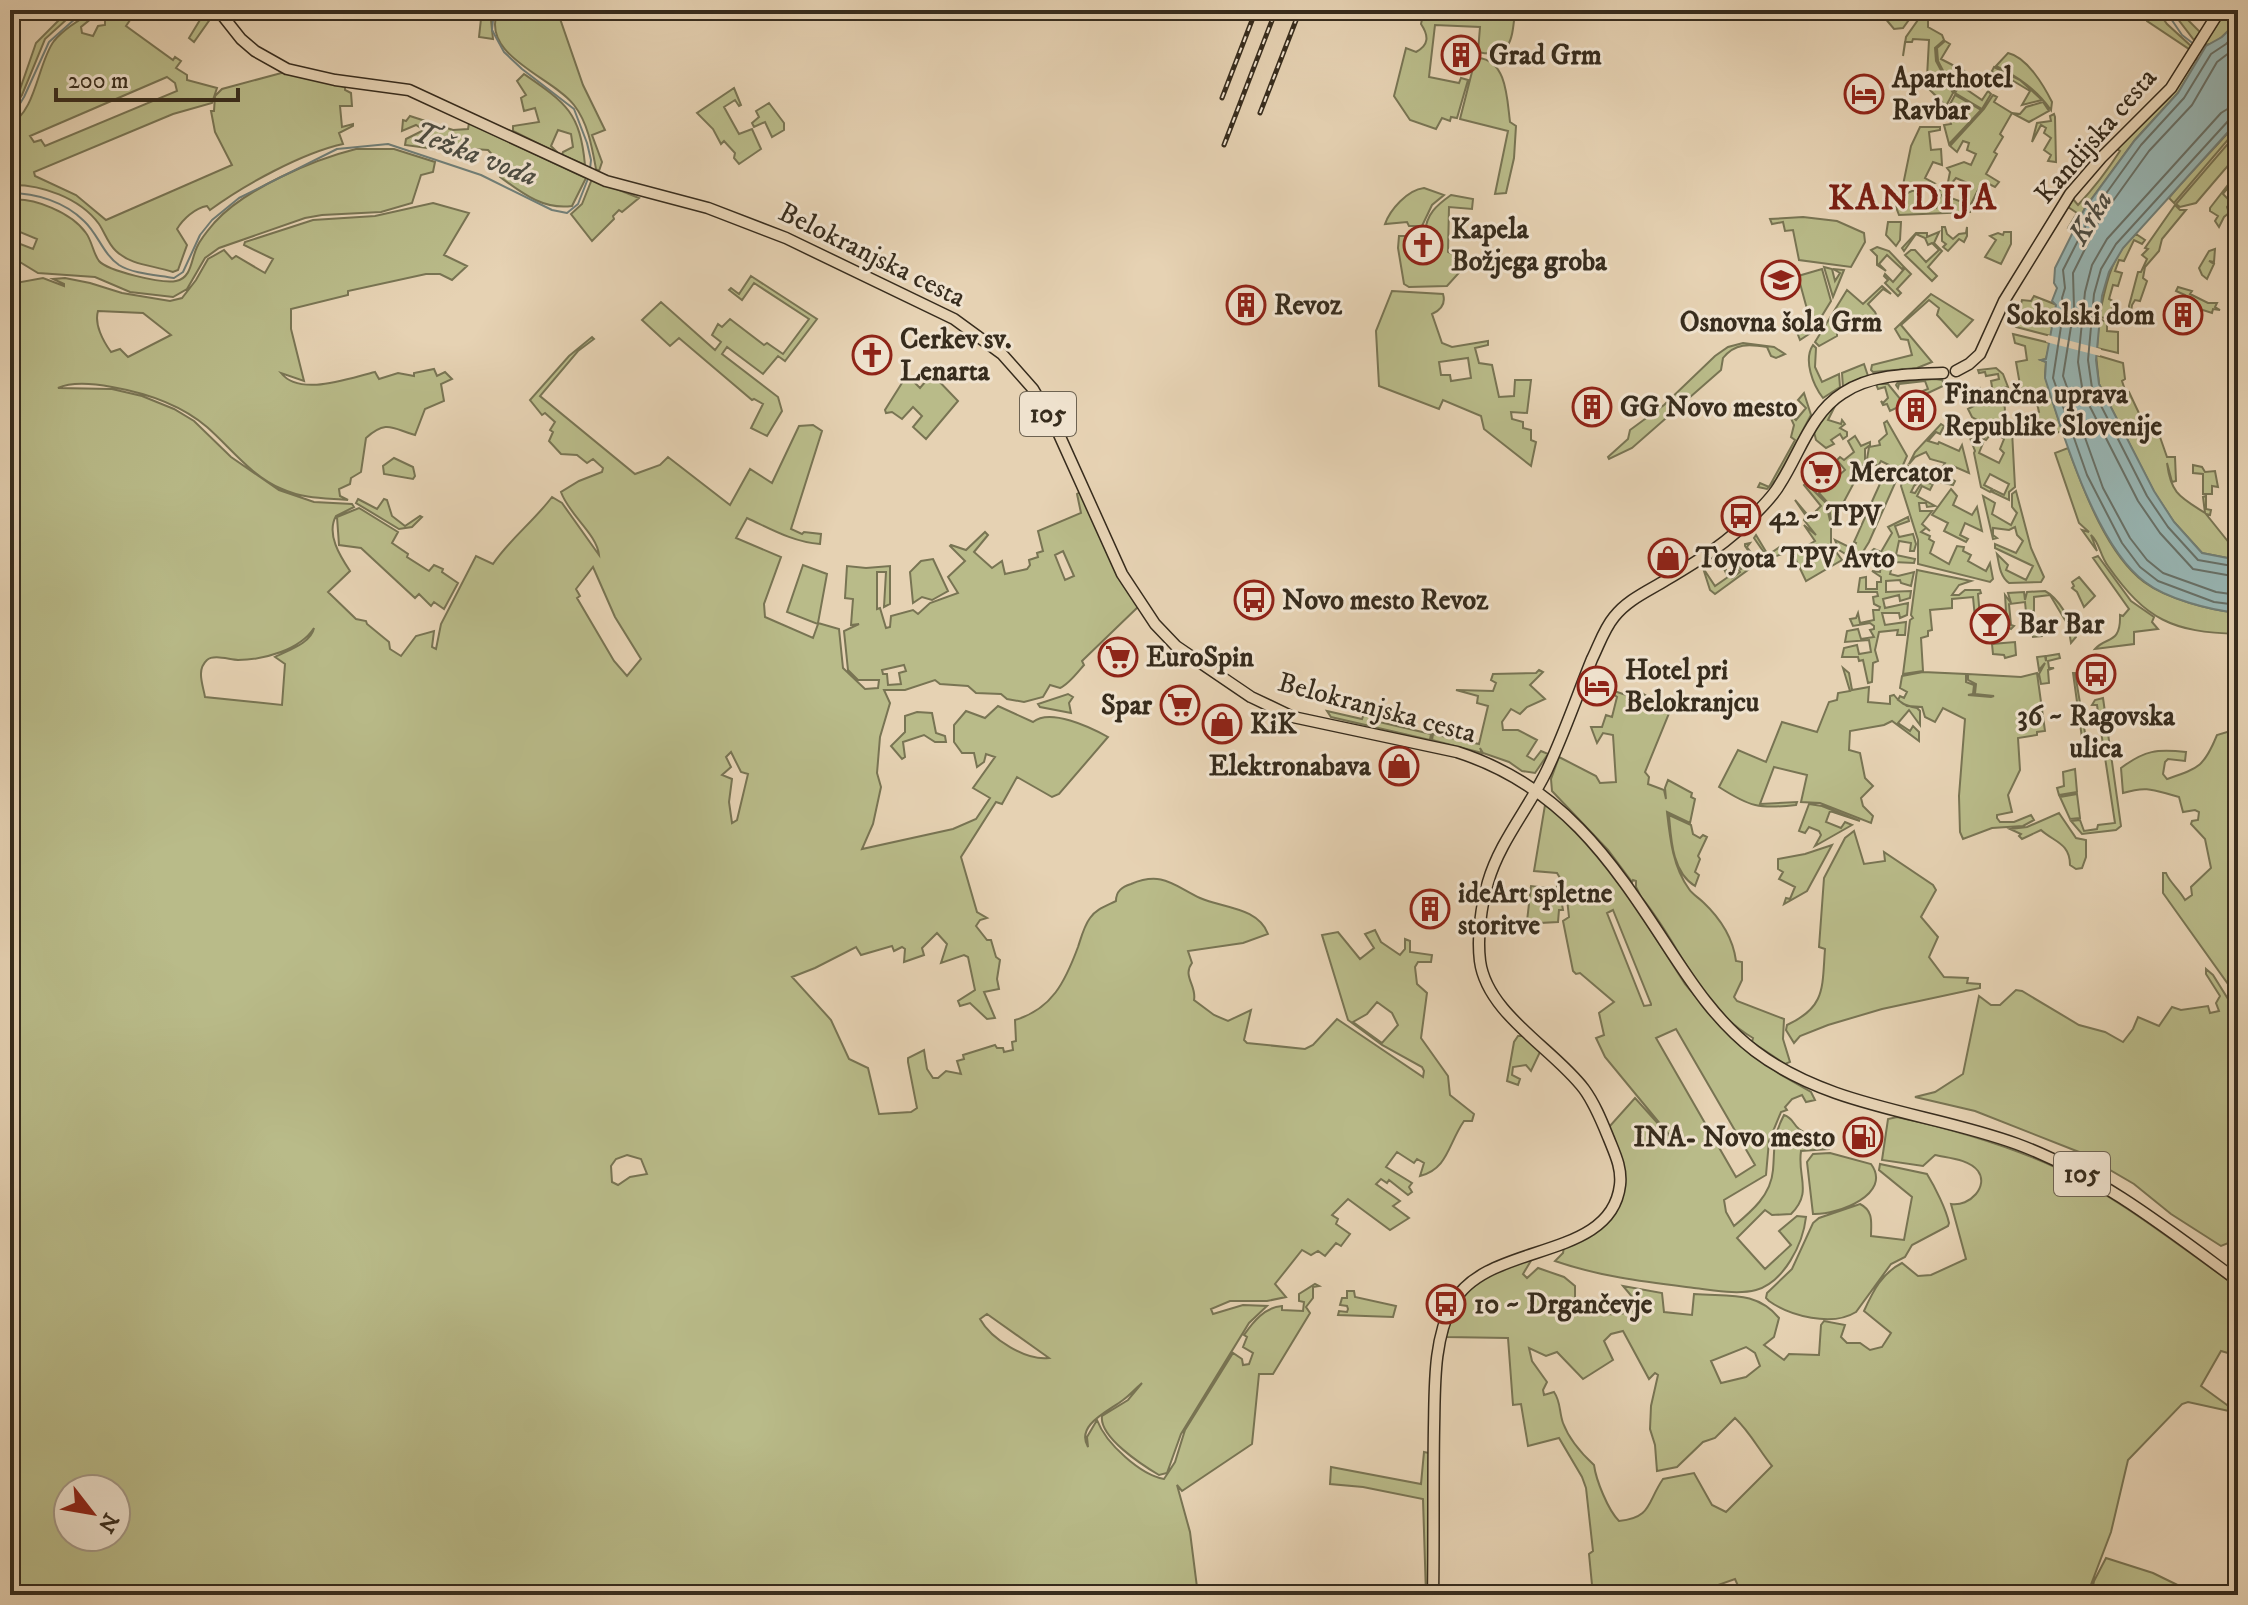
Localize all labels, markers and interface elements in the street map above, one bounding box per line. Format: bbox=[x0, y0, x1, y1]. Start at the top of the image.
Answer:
building icon: Grad Grm bbox=[1440, 34, 1482, 76]
place label: Grad Grm bbox=[1489, 38, 1602, 73]
scale bar bbox=[56, 52, 238, 102]
place label: Aparthotel Ravbar bbox=[1891, 61, 2013, 128]
street label: Kandijska cesta bbox=[2027, 61, 2165, 211]
text: 200 m bbox=[68, 66, 129, 96]
hotel icon: Aparthotel Ravbar bbox=[1843, 73, 1885, 115]
water label: Težka voda bbox=[408, 114, 542, 196]
district label: KANDIJA bbox=[1828, 176, 1998, 221]
water label: Krka bbox=[2060, 184, 2122, 253]
street label: Belokranjska cesta bbox=[773, 195, 971, 315]
place label: Kapela Božjega groba bbox=[1451, 212, 1608, 279]
church icon: Kapela Božjega groba bbox=[1402, 224, 1444, 266]
school or university icon: Osnovna šola Grm bbox=[1760, 259, 1802, 301]
building icon: Revoz bbox=[1225, 284, 1267, 326]
place label: Revoz bbox=[1274, 288, 1343, 323]
building icon: Sokolski dom bbox=[2162, 294, 2204, 336]
place label: Sokolski dom bbox=[2006, 298, 2155, 333]
place label: Osnovna šola Grm bbox=[1680, 305, 1882, 340]
place label: Cerkev sv. Lenarta bbox=[900, 322, 1012, 389]
church icon: Cerkev sv. Lenarta bbox=[851, 334, 893, 376]
place label: Finančna uprava Republike Slovenije bbox=[1944, 377, 2163, 444]
building icon: GG Novo mesto bbox=[1571, 386, 1613, 428]
building icon: Finančna uprava Republike Slovenije bbox=[1895, 389, 1937, 431]
place label: GG Novo mesto bbox=[1620, 390, 1798, 425]
road number: 105 bbox=[1020, 392, 1076, 436]
supermarket icon: Mercator bbox=[1800, 451, 1842, 493]
place label: Mercator bbox=[1849, 455, 1954, 490]
bus stop icon: 42 ~ TPV bbox=[1720, 495, 1762, 537]
place label: 42 ~ TPV bbox=[1769, 499, 1883, 534]
shop icon: Toyota TPV Avto bbox=[1647, 537, 1689, 579]
place label: Toyota TPV Avto bbox=[1695, 541, 1895, 576]
bus stop icon: Novo mesto Revoz bbox=[1233, 579, 1275, 621]
place label: Novo mesto Revoz bbox=[1282, 583, 1489, 618]
bar icon: Bar Bar bbox=[1969, 603, 2011, 645]
place label: Bar Bar bbox=[2018, 607, 2105, 642]
supermarket icon: EuroSpin bbox=[1097, 636, 1139, 678]
place label: EuroSpin bbox=[1146, 640, 1254, 675]
place label: Hotel pri Belokranjcu bbox=[1625, 653, 1760, 720]
bus stop icon: 36 ~ Ragovska ulica bbox=[2075, 653, 2117, 695]
street label: Belokranjska cesta bbox=[1274, 665, 1480, 751]
hotel icon: Hotel pri Belokranjcu bbox=[1576, 665, 1618, 707]
supermarket icon: Spar bbox=[1159, 684, 1201, 726]
place label: Spar bbox=[1101, 688, 1153, 723]
place label: 36 ~ Ragovska ulica bbox=[2017, 699, 2176, 766]
shop icon: KiK bbox=[1201, 703, 1243, 745]
place label: KiK bbox=[1250, 707, 1298, 742]
shop icon: Elektronabava bbox=[1378, 745, 1420, 787]
place label: Elektronabava bbox=[1209, 749, 1372, 784]
place label: ideArt spletne storitve bbox=[1458, 876, 1613, 943]
building icon: ideArt spletne storitve bbox=[1409, 888, 1451, 930]
fuel station icon: INA- Novo mesto bbox=[1842, 1116, 1884, 1158]
place label: INA- Novo mesto bbox=[1634, 1120, 1835, 1155]
road number: 105 bbox=[2054, 1152, 2110, 1196]
bus stop icon: 10 ~ Drgančevje bbox=[1425, 1283, 1467, 1325]
place label: 10 ~ Drgančevje bbox=[1474, 1287, 1653, 1322]
north arrow bbox=[52, 1473, 132, 1553]
text: N bbox=[92, 1508, 124, 1537]

